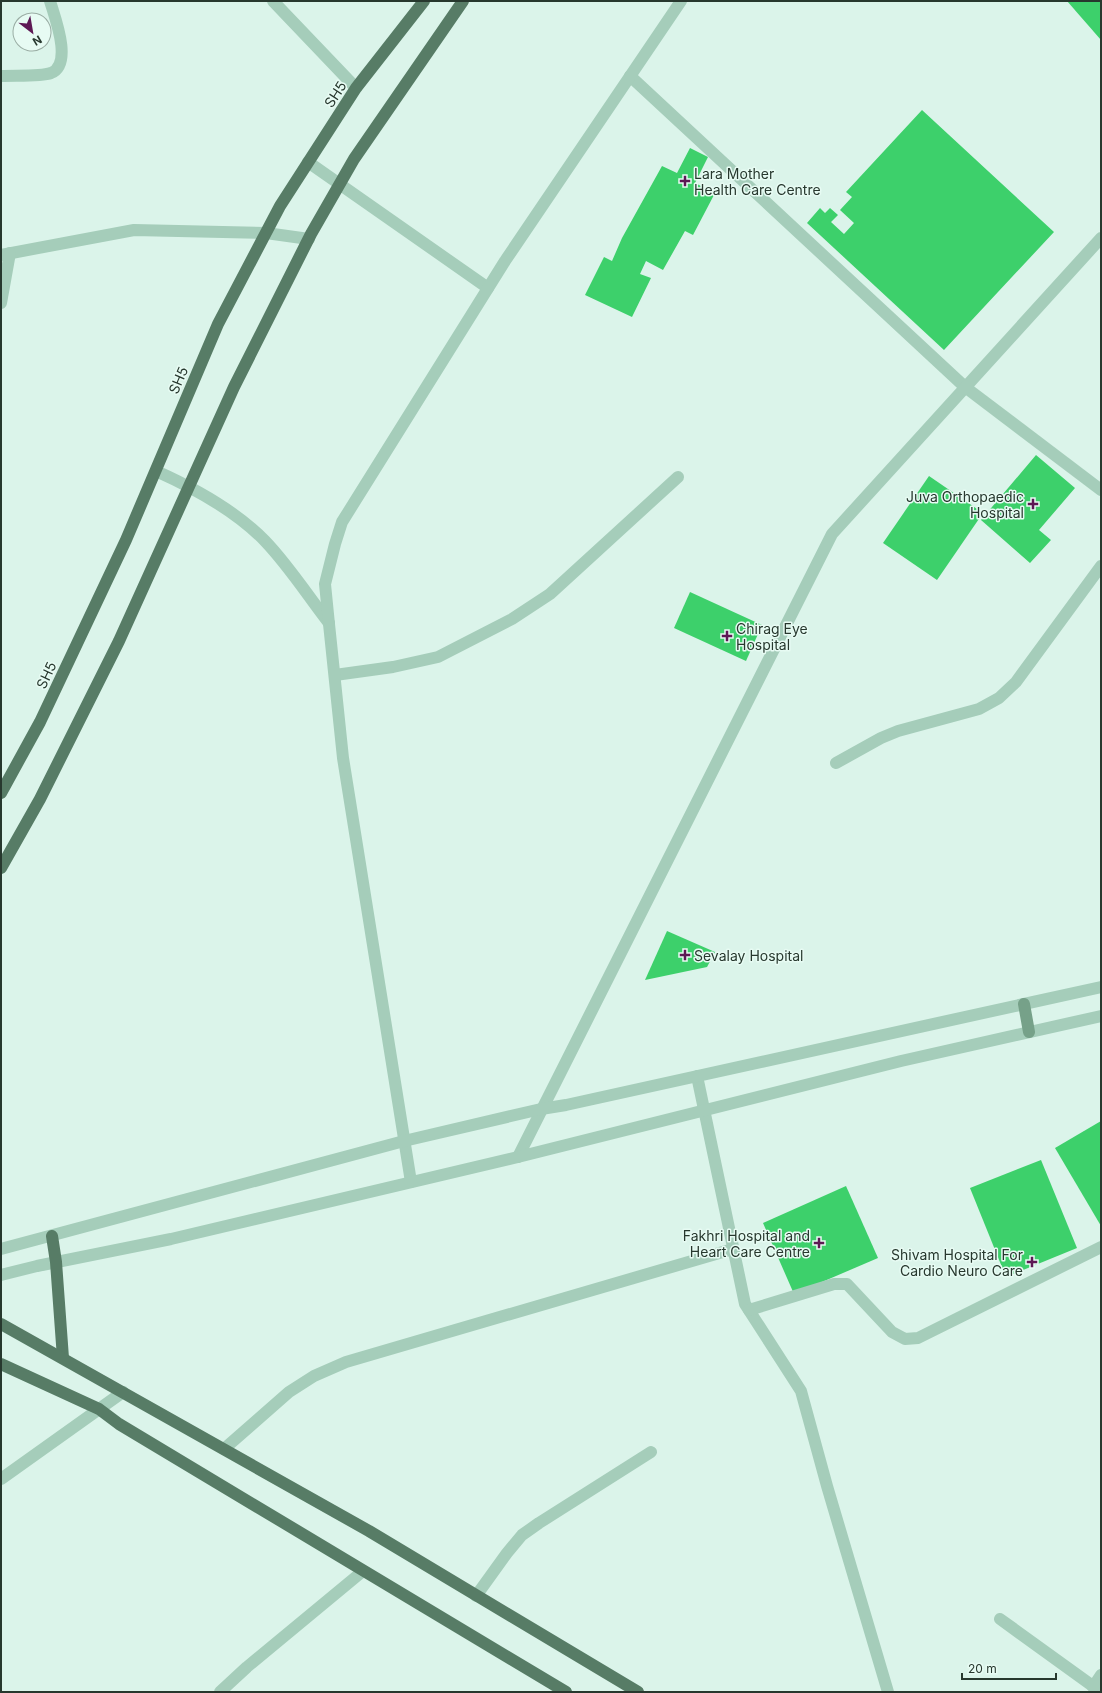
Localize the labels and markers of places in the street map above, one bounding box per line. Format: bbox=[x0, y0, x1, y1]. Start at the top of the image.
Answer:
place label: Lara Mother Health Care Centre bbox=[694, 165, 821, 198]
marker: Lara Mother Health Care Centre bbox=[679, 175, 691, 187]
place label: Juva Orthopaedic Hospital bbox=[906, 488, 1024, 521]
marker: Juva Orthopaedic Hospital bbox=[1027, 498, 1039, 510]
place label: Chirag Eye Hospital bbox=[736, 620, 808, 653]
marker: Chirag Eye Hospital bbox=[721, 630, 733, 642]
place label: Sevalay Hospital bbox=[694, 947, 803, 964]
marker: Sevalay Hospital bbox=[679, 949, 691, 961]
place label: Fakhri Hospital and Heart Care Centre bbox=[683, 1227, 810, 1260]
marker: Fakhri Hospital and Heart Care Centre bbox=[813, 1237, 825, 1249]
place label: Shivam Hospital For Cardio Neuro Care bbox=[891, 1246, 1023, 1279]
marker: Shivam Hospital For Cardio Neuro Care bbox=[1026, 1256, 1038, 1268]

